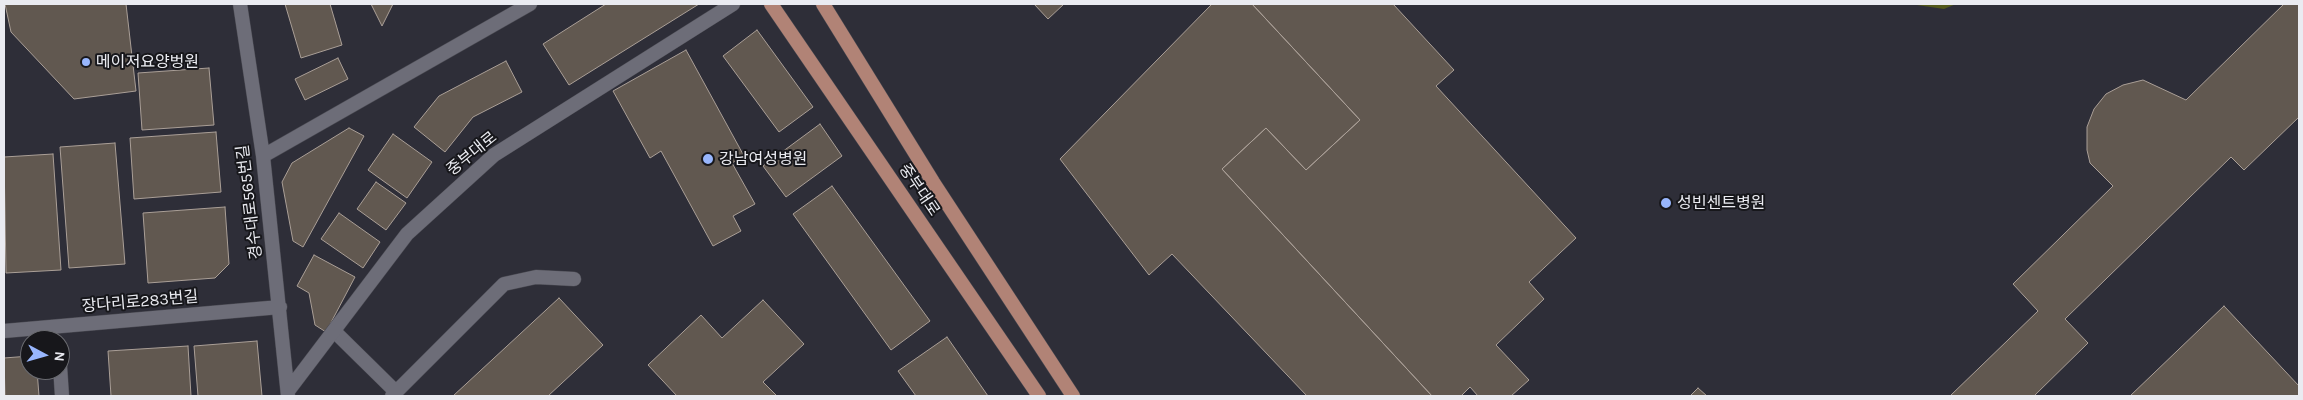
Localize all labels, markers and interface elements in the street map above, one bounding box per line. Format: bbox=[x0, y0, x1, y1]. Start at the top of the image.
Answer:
place label: 메이저요양벙원 bbox=[96, 52, 199, 72]
marker: 메이저요양벙원 bbox=[80, 56, 92, 68]
street label: 중부대로 bbox=[443, 128, 501, 180]
street label: 경수대로565번길 bbox=[233, 143, 267, 261]
place label: 강남여성병원 bbox=[719, 149, 807, 169]
marker: 강남여성병원 bbox=[701, 152, 715, 166]
street label: 중부대로 bbox=[895, 160, 943, 220]
place label: 성빈센트병원 bbox=[1677, 193, 1765, 213]
marker: 성빈센트병원 bbox=[1659, 196, 1673, 210]
street label: 장다리로283번길 bbox=[81, 287, 199, 317]
north arrow bbox=[20, 330, 70, 380]
text: N bbox=[50, 351, 68, 362]

